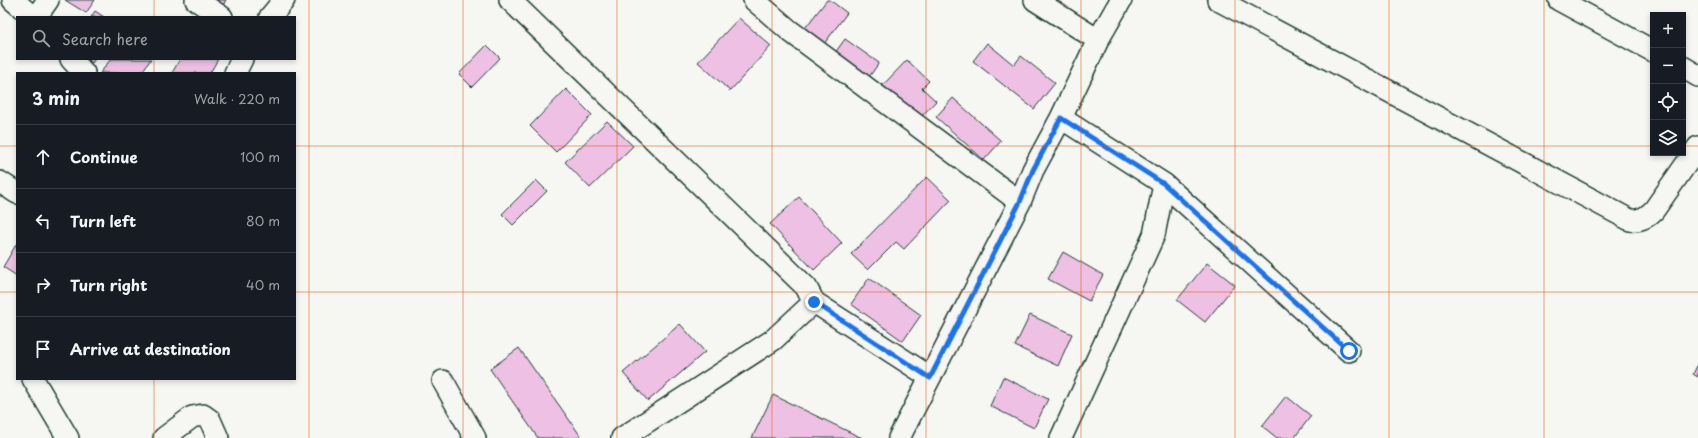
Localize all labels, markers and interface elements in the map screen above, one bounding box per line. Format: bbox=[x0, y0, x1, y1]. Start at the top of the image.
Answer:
map controls bbox=[1650, 12, 1686, 156]
button: + bbox=[1650, 12, 1686, 48]
search box bbox=[16, 16, 296, 60]
icon: search bbox=[30, 27, 52, 49]
text: Search here bbox=[62, 27, 148, 50]
button: − bbox=[1650, 48, 1686, 84]
button: locate bbox=[1650, 84, 1686, 120]
text: 3 min bbox=[32, 85, 80, 111]
text: Walk · 220 m bbox=[194, 89, 280, 108]
button: layers bbox=[1650, 120, 1686, 156]
text: Continue bbox=[70, 145, 138, 168]
icon: ahead bbox=[32, 146, 54, 168]
text: 100 m bbox=[240, 147, 280, 166]
text: Turn left bbox=[70, 209, 136, 232]
icon: left bbox=[32, 210, 54, 232]
text: 80 m bbox=[246, 211, 280, 230]
text: Turn right bbox=[70, 273, 147, 296]
icon: right bbox=[32, 274, 54, 296]
text: 40 m bbox=[246, 275, 280, 294]
route end bbox=[805, 293, 823, 311]
text: Arrive at destination bbox=[70, 337, 231, 360]
icon: arrive bbox=[32, 338, 54, 360]
route start bbox=[1340, 342, 1358, 360]

